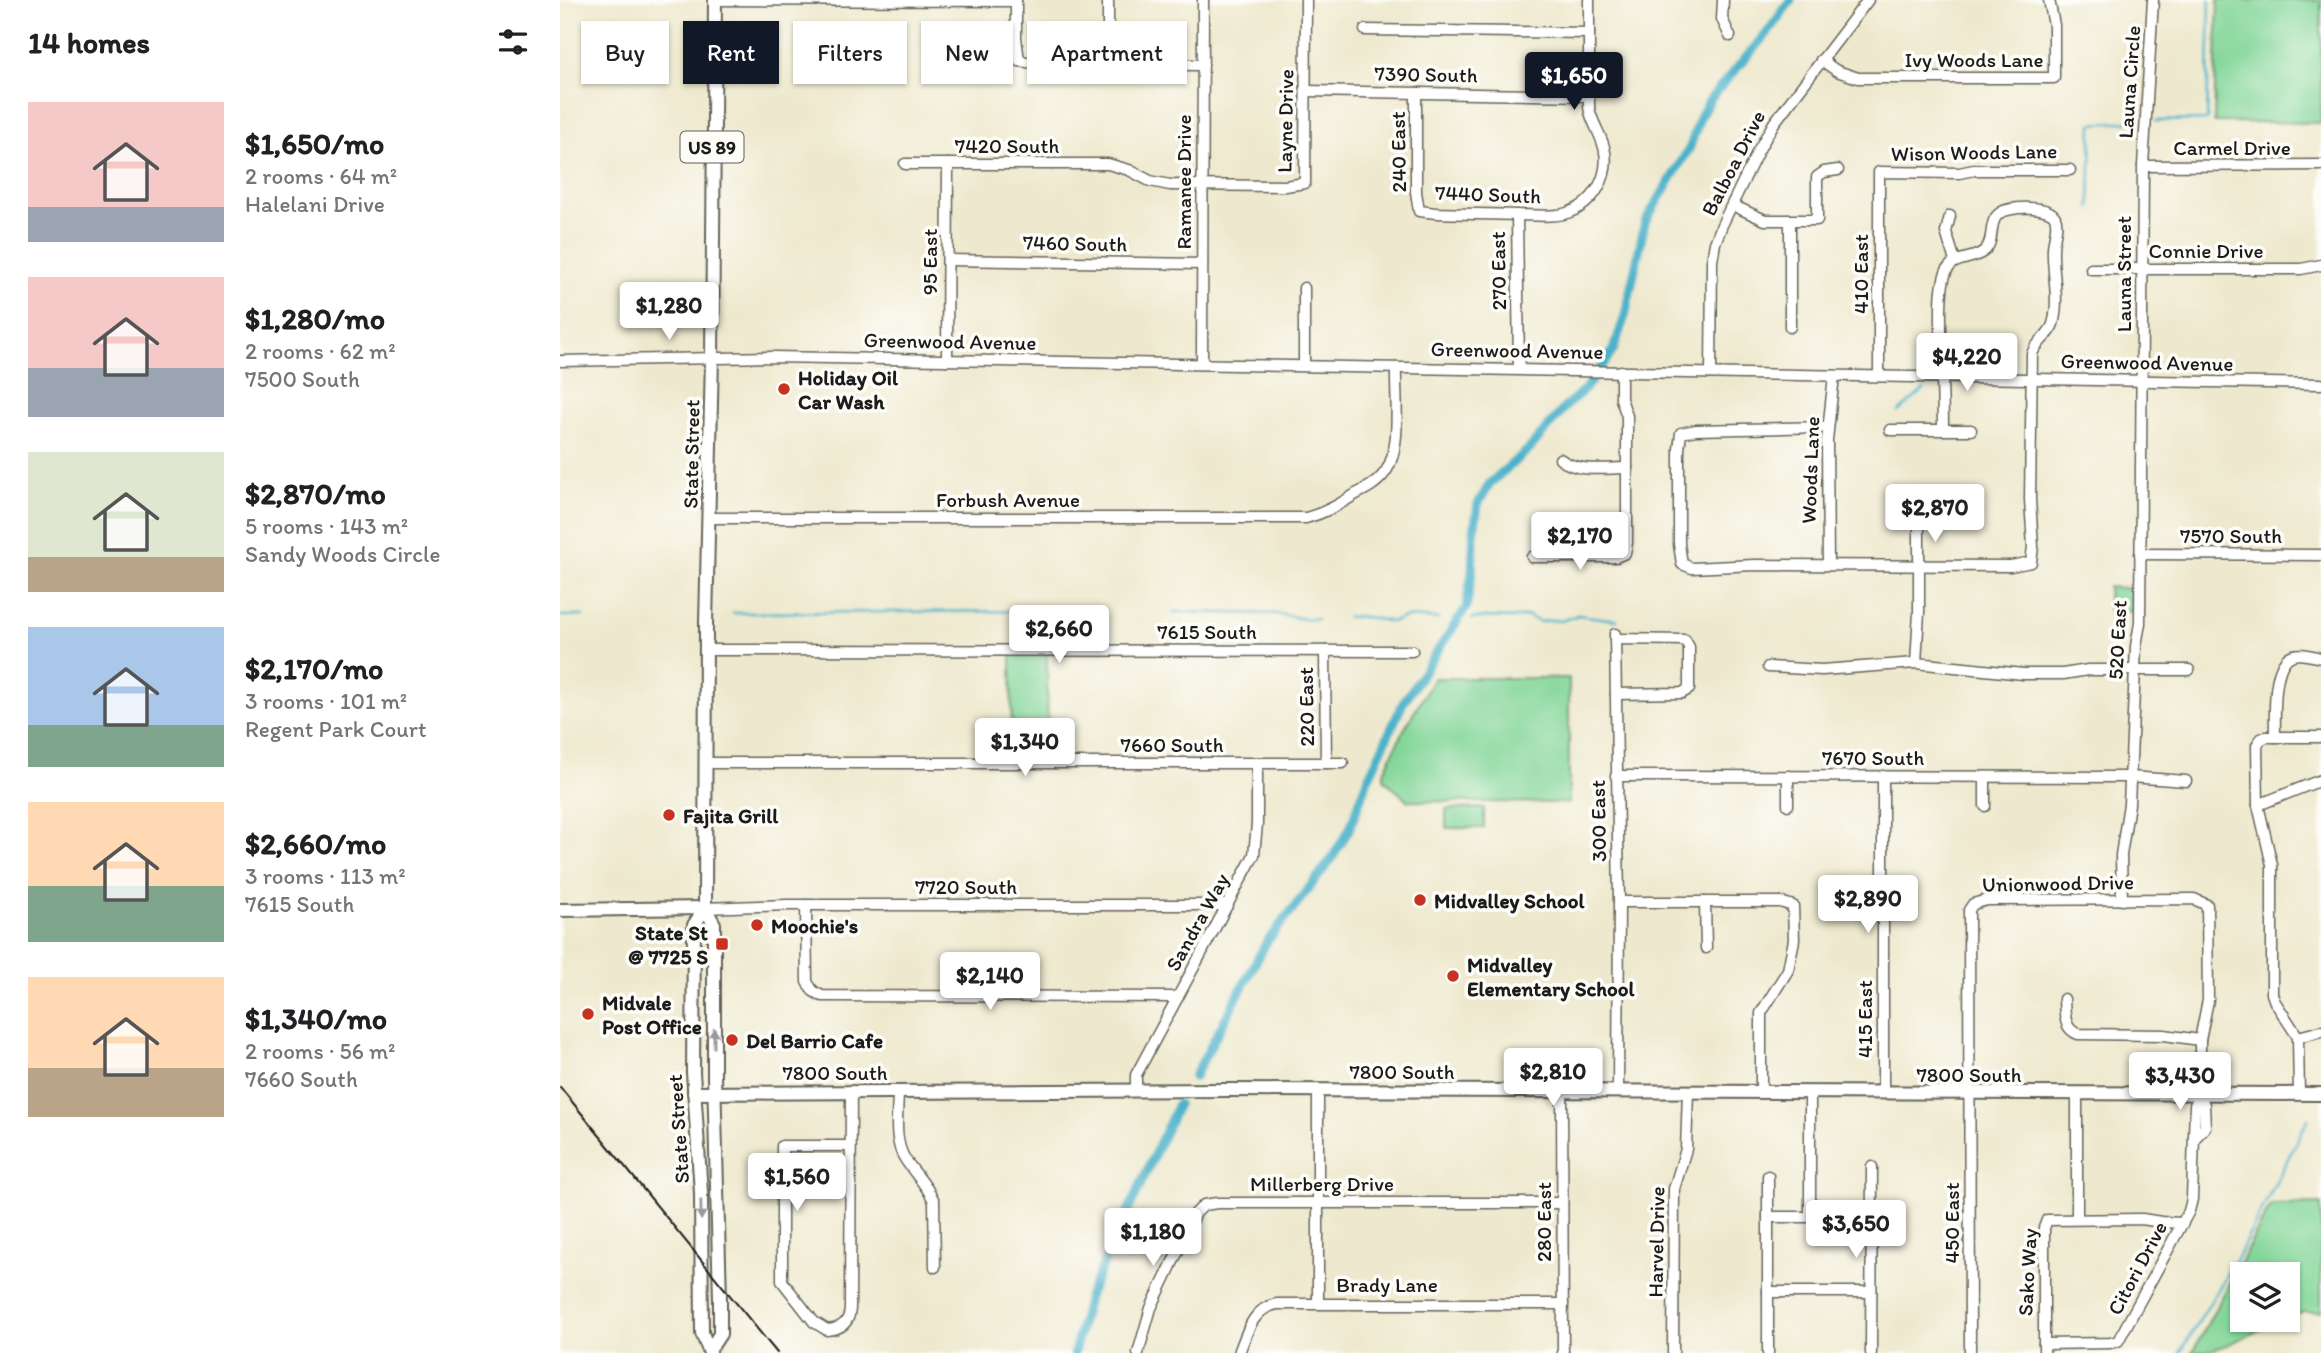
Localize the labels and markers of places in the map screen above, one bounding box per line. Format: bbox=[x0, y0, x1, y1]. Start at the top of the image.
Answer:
pin: $1,650 bbox=[1517, 52, 1631, 112]
pin: $1,280 bbox=[612, 282, 726, 342]
pin: $4,220 bbox=[1910, 334, 2024, 393]
place label: Holiday Oil Car Wash bbox=[798, 365, 899, 414]
marker: Holiday Oil Car Wash bbox=[776, 381, 792, 397]
pin: $2,870 bbox=[1878, 484, 1992, 544]
pin: $2,170 bbox=[1523, 512, 1637, 572]
pin: $2,660 bbox=[1002, 606, 1116, 665]
pin: $1,340 bbox=[968, 718, 1082, 778]
place label: Fajita Grill bbox=[683, 803, 779, 829]
marker: Fajita Grill bbox=[661, 807, 677, 823]
pin: $2,890 bbox=[1811, 876, 1925, 935]
place label: Midvalley School bbox=[1434, 888, 1585, 914]
marker: Midvalley School bbox=[1412, 892, 1428, 908]
place label: Moochie's bbox=[771, 913, 858, 938]
marker: Moochie's bbox=[749, 917, 765, 933]
place label: State St @ 7725 S bbox=[628, 920, 708, 969]
marker: State St @ 7725 S bbox=[714, 936, 730, 952]
place label: Midvalley Elementary School bbox=[1467, 952, 1636, 1002]
pin: $2,140 bbox=[933, 953, 1047, 1012]
marker: Midvalley Elementary School bbox=[1445, 968, 1461, 984]
place label: Midvale Post Office bbox=[602, 990, 702, 1039]
marker: Midvale Post Office bbox=[580, 1006, 596, 1022]
place label: Del Barrio Cafe bbox=[746, 1028, 883, 1053]
marker: Del Barrio Cafe bbox=[724, 1032, 740, 1048]
pin: $2,810 bbox=[1496, 1048, 1610, 1108]
pin: $3,430 bbox=[2123, 1052, 2237, 1112]
pin: $1,560 bbox=[740, 1154, 854, 1213]
pin: $3,650 bbox=[1799, 1200, 1913, 1260]
pin: $1,180 bbox=[1096, 1208, 1210, 1268]

